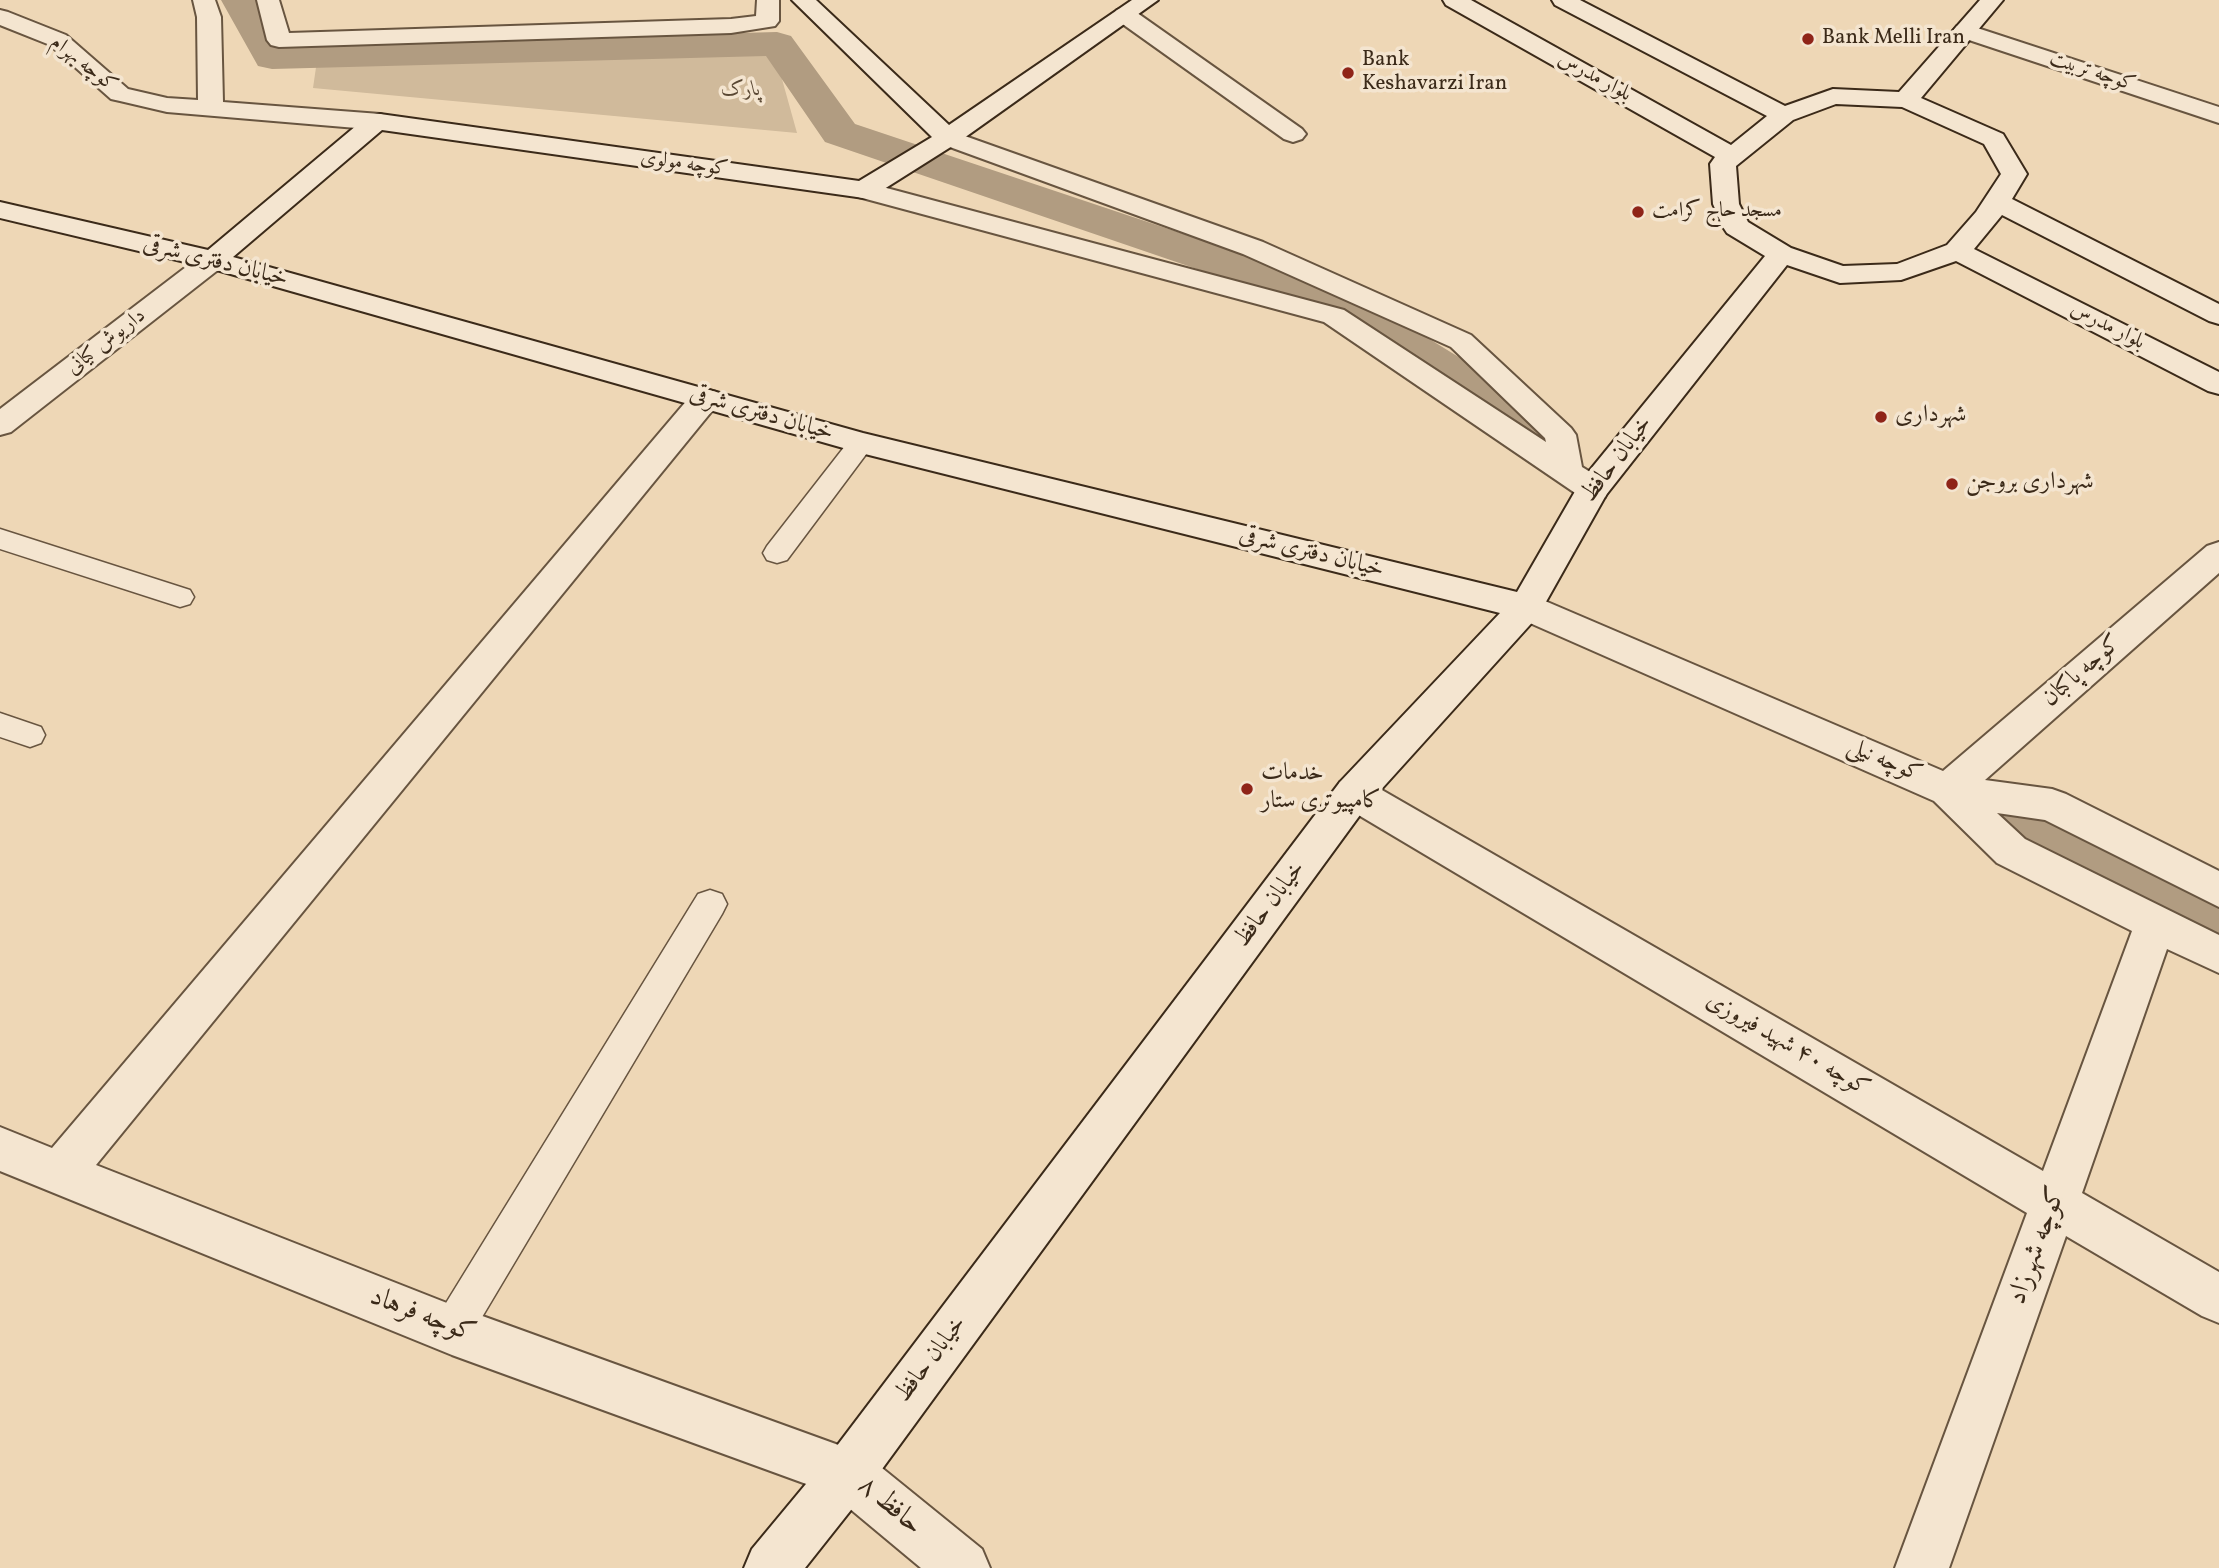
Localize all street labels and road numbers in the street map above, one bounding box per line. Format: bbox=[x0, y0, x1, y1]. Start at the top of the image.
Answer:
street label: کوچه بهرام bbox=[44, 31, 122, 99]
street label: بلوار مدرس bbox=[1553, 47, 1635, 109]
street label: کوچه تربیت bbox=[2046, 47, 2138, 99]
street label: کوچه مولوی bbox=[639, 146, 729, 184]
street label: خیابان دفتری شرقی bbox=[139, 231, 291, 295]
street label: بلوار مدرس bbox=[2065, 298, 2149, 356]
street label: داریوش کیانی bbox=[62, 304, 152, 382]
street label: خیابان دفتری شرقی bbox=[686, 381, 836, 449]
street label: خیابان حافظ bbox=[1576, 411, 1660, 509]
street label: خیابان دفتری شرقی bbox=[1235, 522, 1387, 586]
street label: کوچه پاکبان bbox=[2038, 630, 2128, 714]
street label: کوچه نیلی bbox=[1842, 733, 1926, 791]
street label: خیابان حافظ bbox=[1229, 856, 1313, 954]
street label: کوچه ۴۰ شهید فیروزی bbox=[1700, 987, 1874, 1105]
street label: کوچه شهرزاد bbox=[2002, 1182, 2076, 1310]
street label: کوچه فرهاد bbox=[364, 1281, 480, 1353]
street label: خیابان حافظ bbox=[890, 1311, 974, 1409]
street label: حافظ ۸ bbox=[850, 1470, 928, 1544]

